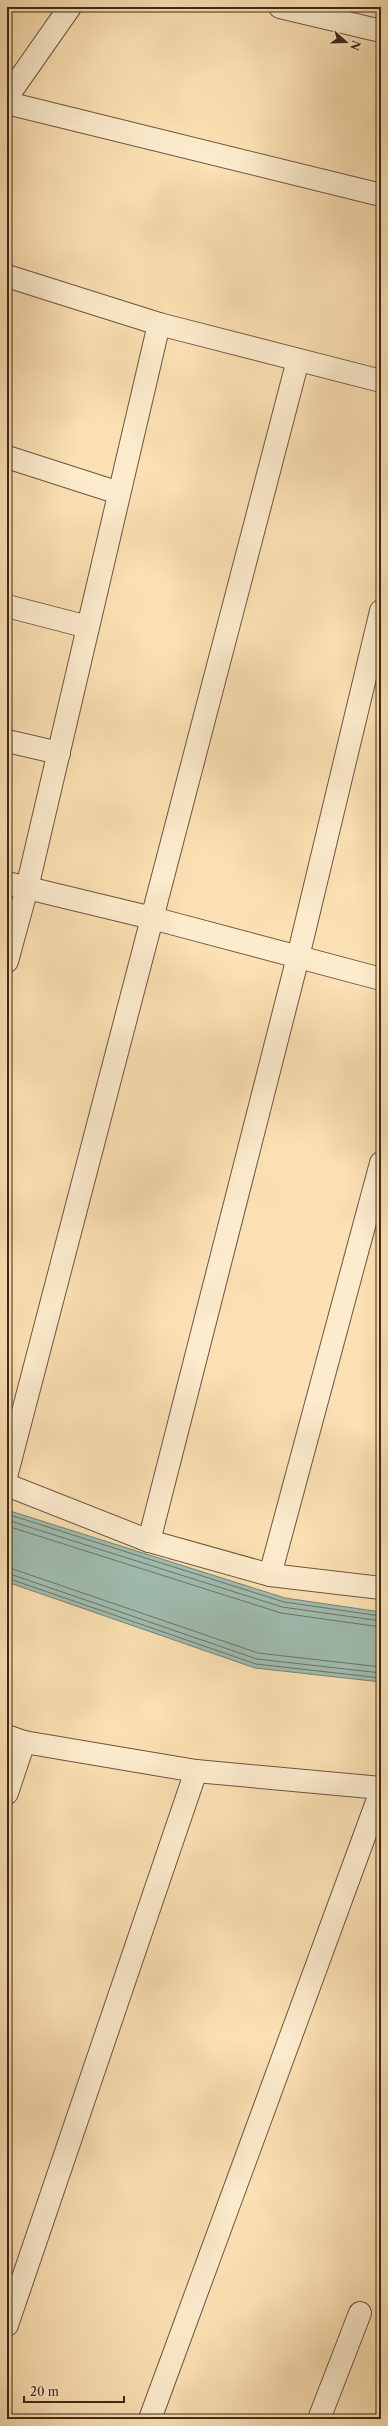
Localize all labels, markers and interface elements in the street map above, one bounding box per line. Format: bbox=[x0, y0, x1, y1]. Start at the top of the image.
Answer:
north arrow bbox=[326, 22, 366, 62]
text: N bbox=[347, 39, 364, 53]
scale bar bbox=[24, 2378, 124, 2404]
text: 20 m bbox=[30, 2384, 59, 2399]

